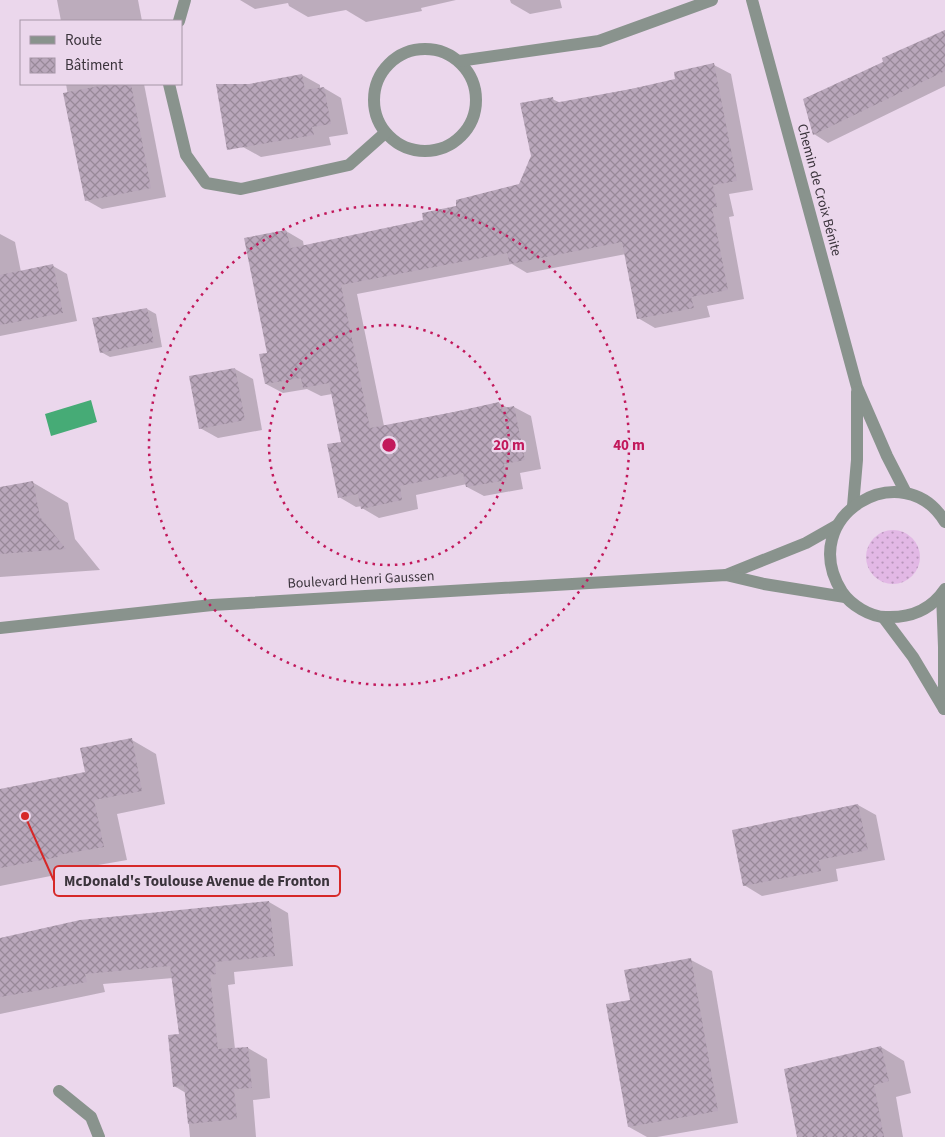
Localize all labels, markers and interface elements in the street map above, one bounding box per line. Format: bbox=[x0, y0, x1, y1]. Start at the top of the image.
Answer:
legend bbox=[20, 20, 182, 85]
text: Route bbox=[65, 30, 102, 51]
text: Bâtiment bbox=[65, 55, 123, 76]
street label: Chemin de Croix Bénite bbox=[792, 122, 846, 258]
text: 20 m bbox=[493, 435, 525, 456]
text: 40 m bbox=[613, 435, 645, 456]
centre of rings bbox=[380, 436, 398, 454]
street label: Boulevard Henri Gaussen bbox=[287, 566, 435, 594]
callout: McDonald's Toulouse Avenue de Fronton bbox=[54, 866, 340, 896]
text: McDonald's Toulouse Avenue de Fronton bbox=[64, 871, 330, 892]

